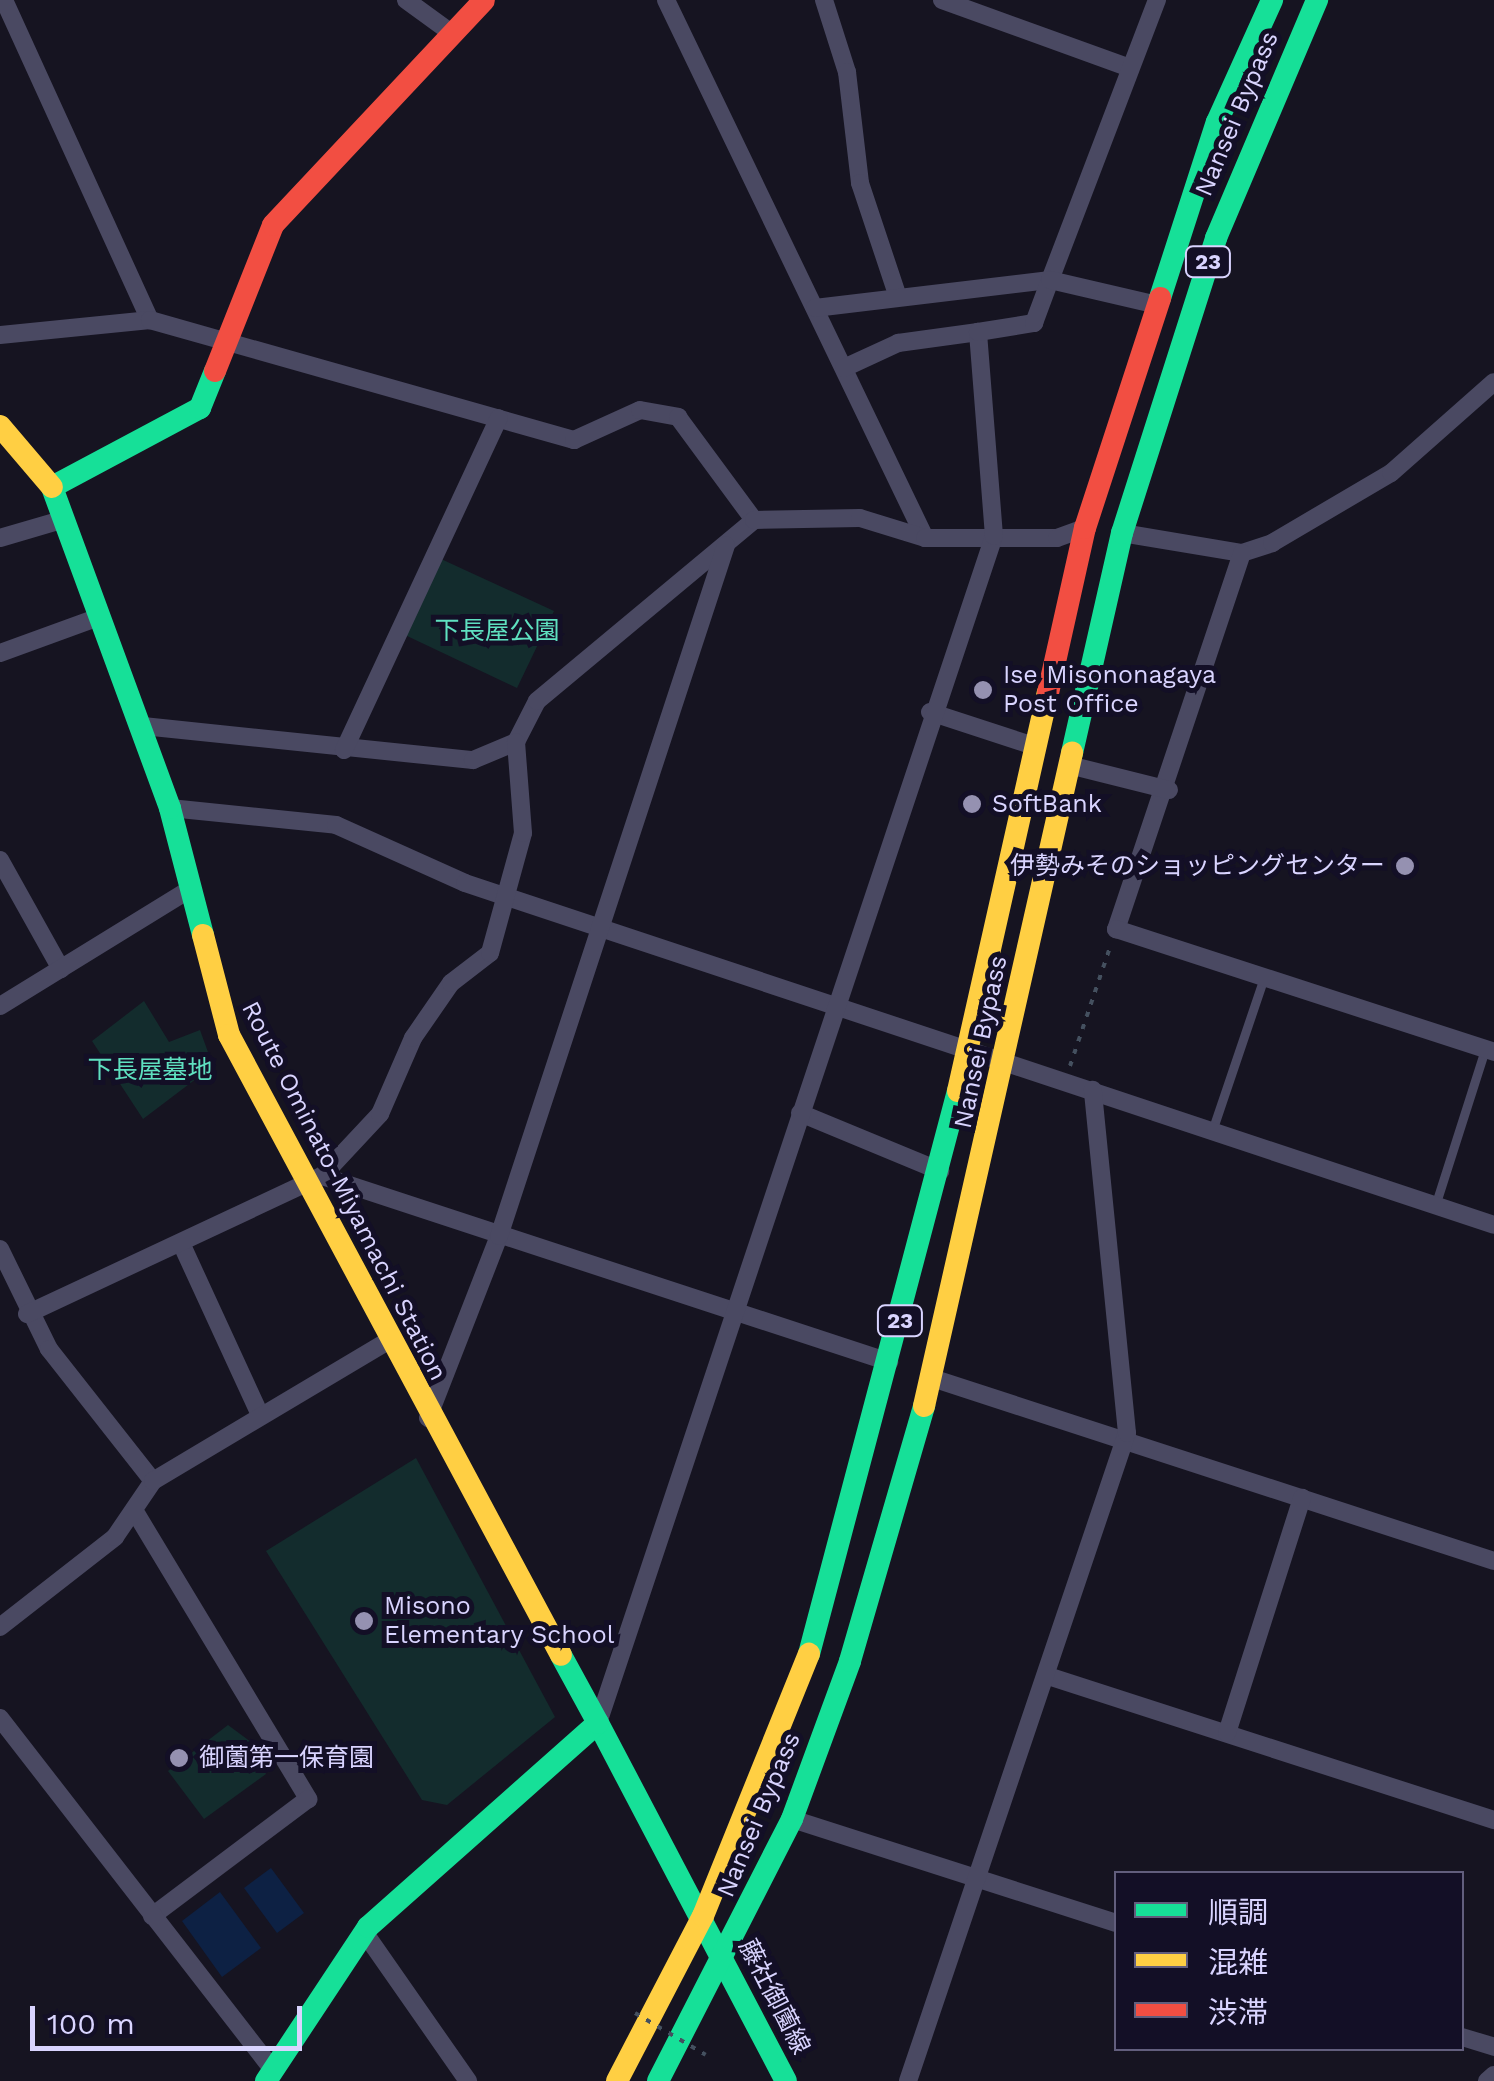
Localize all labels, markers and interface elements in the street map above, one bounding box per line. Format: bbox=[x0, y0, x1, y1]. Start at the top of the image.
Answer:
street label: Nansei Bypass bbox=[1189, 27, 1285, 201]
road number: 23 bbox=[1183, 245, 1233, 279]
park label: 下長屋公園 bbox=[435, 616, 559, 646]
place label: Ise Misononagaya Post Office bbox=[1003, 661, 1216, 720]
marker: Ise Misononagaya Post Office bbox=[972, 679, 994, 701]
place label: SoftBank bbox=[992, 789, 1102, 819]
marker: SoftBank bbox=[961, 793, 983, 815]
place label: 伊勢みそのショッピングセンター bbox=[1010, 851, 1385, 881]
marker: 伊勢みそのショッピングセンター bbox=[1394, 855, 1416, 877]
street label: Nansei Bypass bbox=[948, 953, 1014, 1131]
street label: Route Ominato-Miyamachi Station bbox=[235, 996, 453, 1386]
park label: 下長屋墓地 bbox=[88, 1055, 212, 1085]
road number: 23 bbox=[875, 1304, 925, 1338]
place label: Misono Elementary School bbox=[384, 1592, 615, 1651]
marker: Misono Elementary School bbox=[353, 1610, 375, 1632]
street label: Nansei Bypass bbox=[711, 1728, 807, 1902]
place label: 御薗第一保育園 bbox=[199, 1743, 374, 1773]
marker: 御薗第一保育園 bbox=[168, 1747, 190, 1769]
legend bbox=[1114, 1871, 1464, 2051]
text: 順調 bbox=[1208, 1895, 1268, 1930]
street label: 藤社御薗線 bbox=[732, 1935, 816, 2059]
text: 混雑 bbox=[1208, 1945, 1268, 1980]
scale bar bbox=[35, 1986, 308, 2048]
text: 渋滞 bbox=[1208, 1995, 1268, 2030]
text: 100 m bbox=[47, 2006, 135, 2041]

